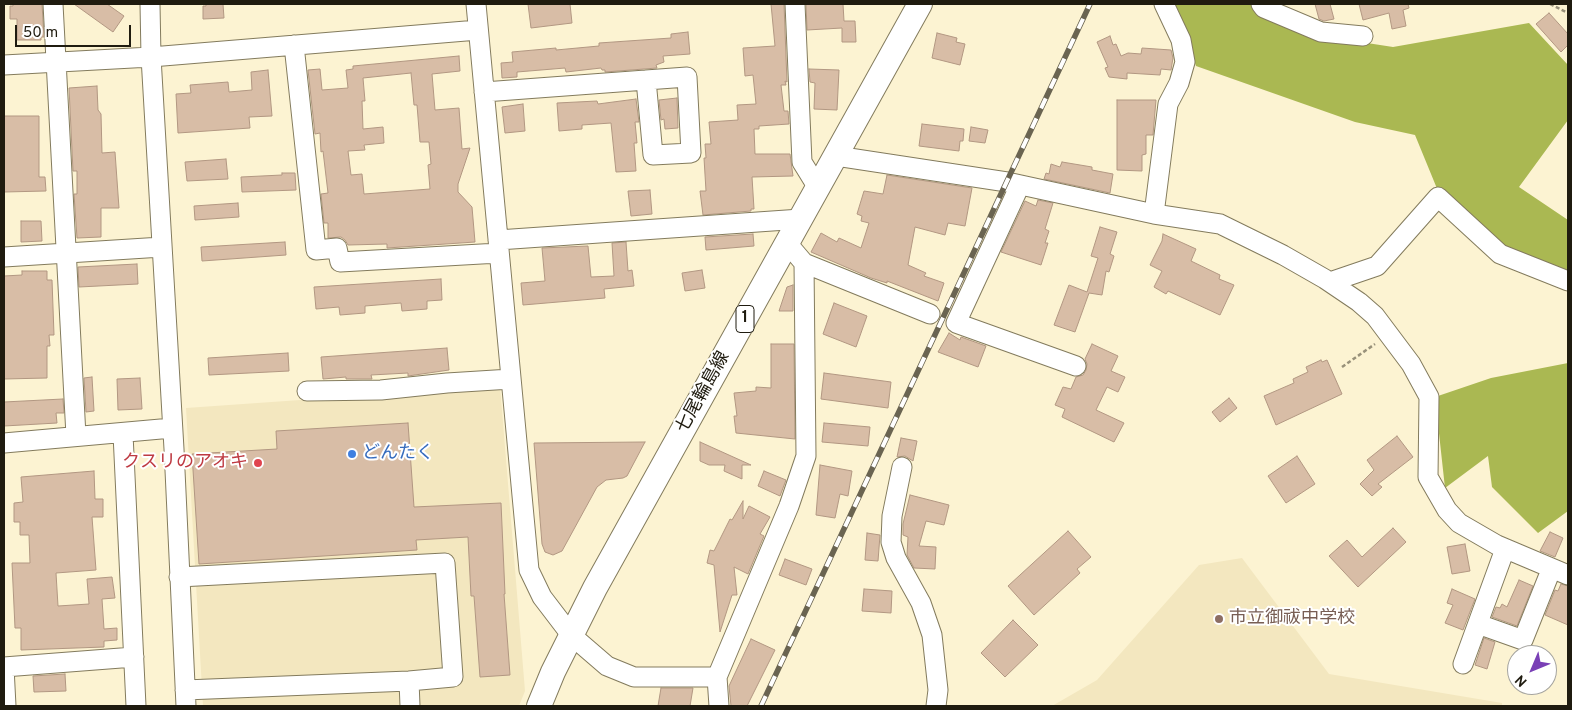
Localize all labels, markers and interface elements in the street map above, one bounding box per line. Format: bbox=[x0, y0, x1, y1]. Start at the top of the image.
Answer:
scale bar bbox=[18, 15, 134, 47]
text: 50 m bbox=[23, 24, 58, 43]
road number: 1 bbox=[736, 306, 754, 332]
street label: 七尾輪島線 bbox=[673, 348, 735, 438]
place label: どんたく bbox=[362, 443, 434, 465]
marker: どんたく bbox=[346, 448, 358, 460]
place label: クスリのアオキ bbox=[122, 452, 248, 474]
marker: クスリのアオキ bbox=[252, 457, 264, 469]
place label: 市立御祓中学校 bbox=[1229, 608, 1355, 630]
marker: 市立御祓中学校 bbox=[1213, 613, 1225, 625]
north arrow bbox=[1507, 645, 1557, 695]
text: N bbox=[1512, 671, 1531, 690]

